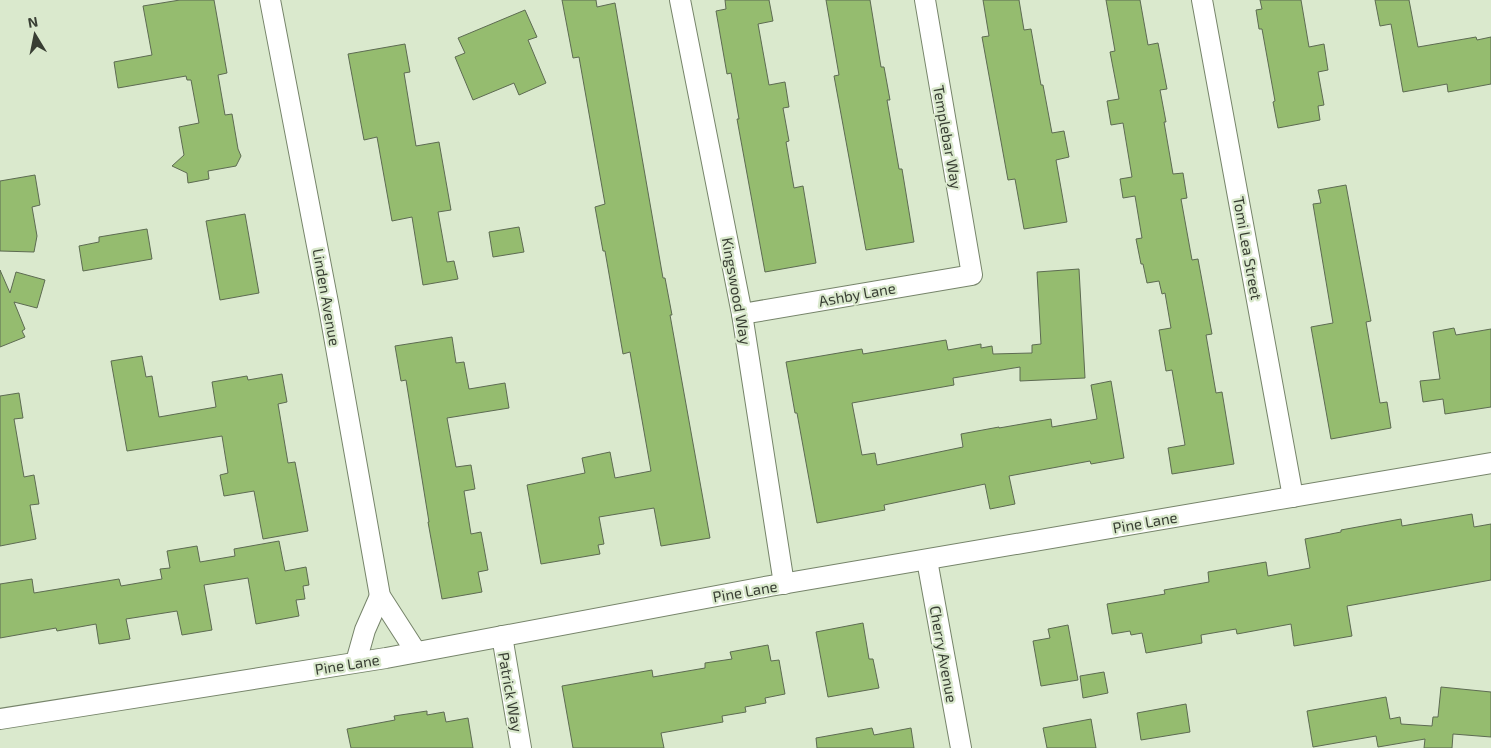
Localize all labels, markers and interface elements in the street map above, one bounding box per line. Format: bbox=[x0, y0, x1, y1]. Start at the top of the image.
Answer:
north arrow bbox=[10, 10, 60, 60]
text: N bbox=[26, 12, 39, 31]
street label: Templebar Way bbox=[930, 84, 966, 190]
street label: Tomi Lea Street bbox=[1230, 195, 1266, 301]
street label: Kingswood Way bbox=[719, 236, 755, 346]
street label: Linden Avenue bbox=[310, 247, 344, 347]
street label: Ashby Lane bbox=[817, 278, 897, 310]
street label: Pine Lane bbox=[1111, 507, 1179, 537]
street label: Pine Lane bbox=[711, 576, 779, 606]
street label: Cherry Avenue bbox=[927, 604, 961, 704]
street label: Pine Lane bbox=[313, 650, 381, 678]
street label: Patrick Way bbox=[495, 651, 527, 733]

